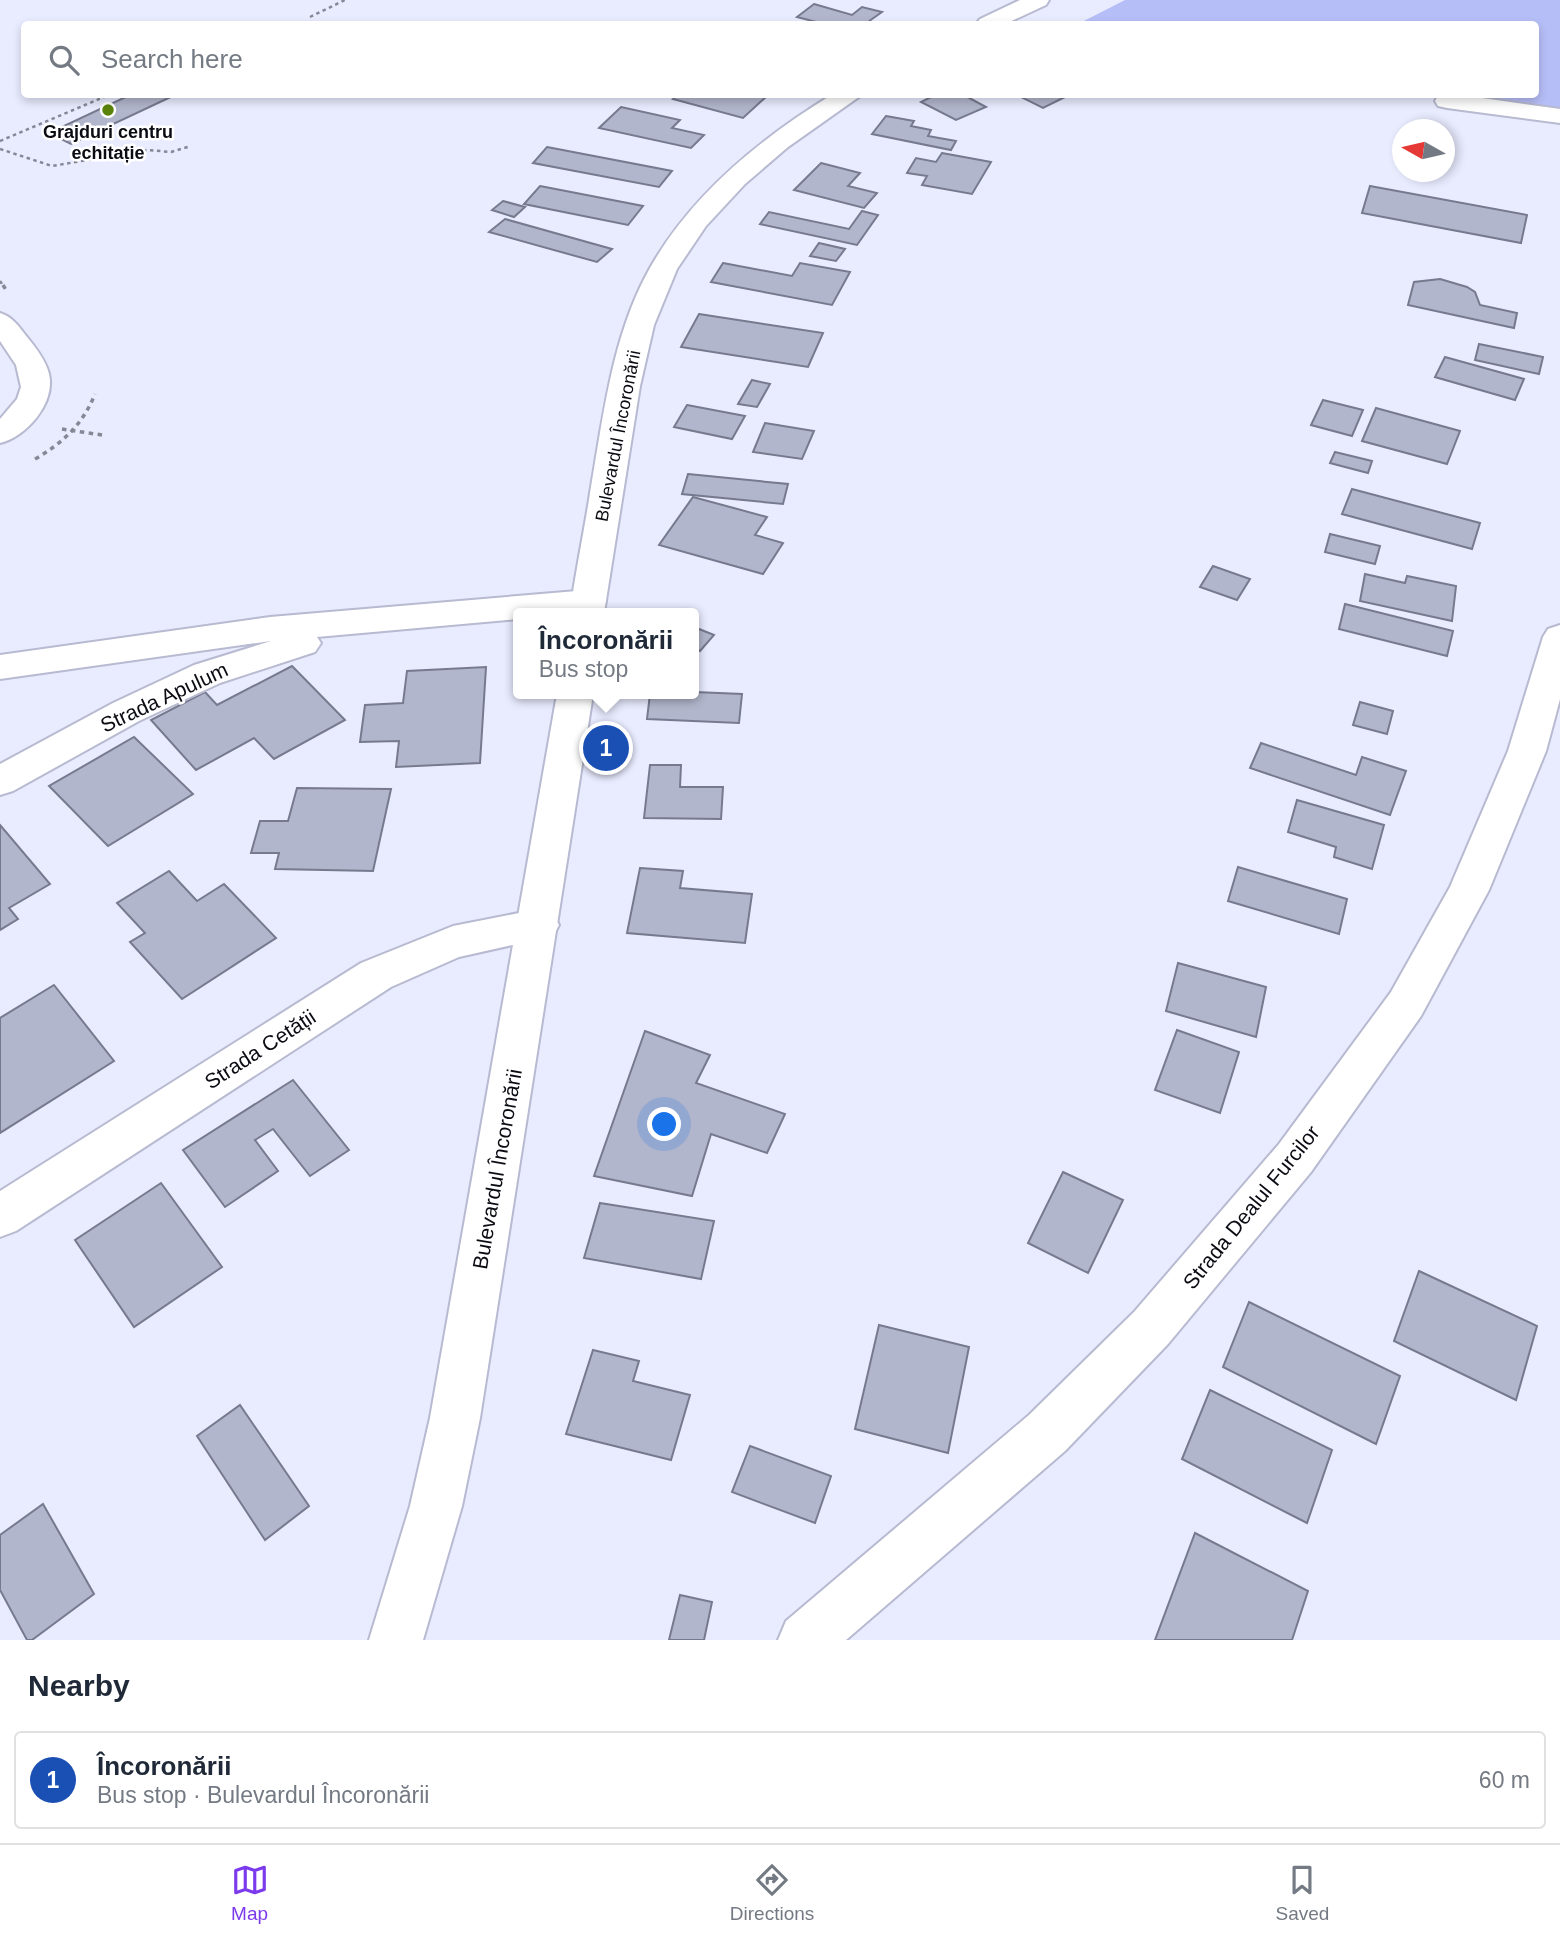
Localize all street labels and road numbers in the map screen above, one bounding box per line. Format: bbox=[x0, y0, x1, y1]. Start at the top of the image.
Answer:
street label: Bulevardul Încoronării bbox=[592, 349, 644, 523]
street label: Strada Apulum bbox=[97, 657, 231, 737]
street label: Strada Cetății bbox=[200, 1005, 320, 1093]
street label: Bulevardul Încoronării bbox=[468, 1067, 526, 1271]
street label: Strada Dealul Furcilor bbox=[1178, 1121, 1324, 1293]

